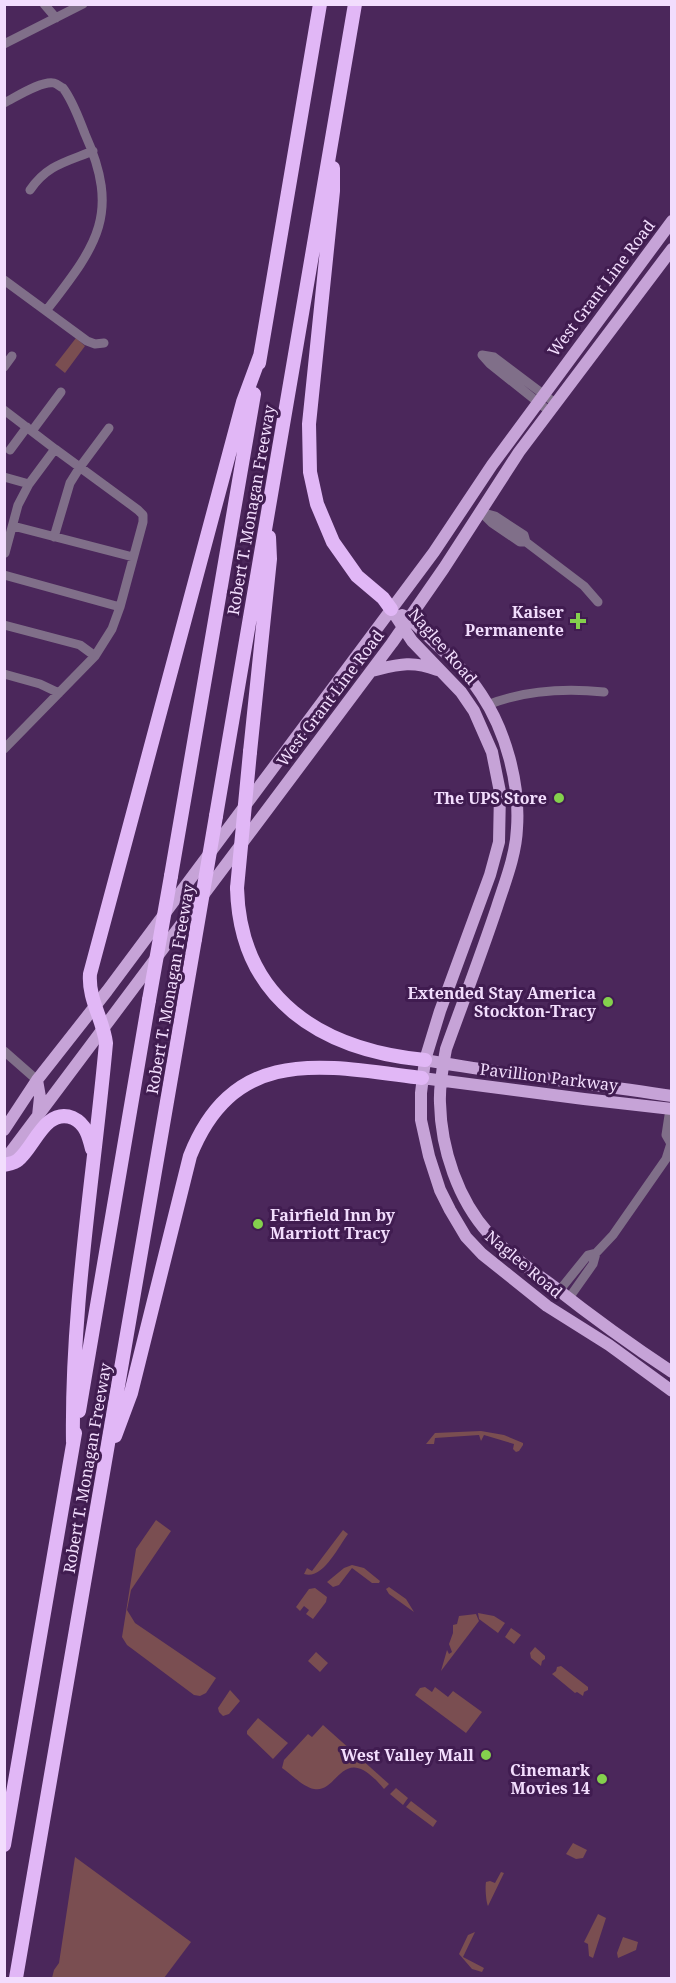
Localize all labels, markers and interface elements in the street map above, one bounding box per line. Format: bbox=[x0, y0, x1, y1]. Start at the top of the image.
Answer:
street label: West Grant Line Road bbox=[542, 215, 660, 361]
street label: Robert T. Monagan Freeway bbox=[222, 402, 281, 617]
place label: Kaiser Permanente bbox=[465, 601, 565, 641]
street label: Naglee Road bbox=[404, 603, 482, 689]
marker: Kaiser Permanente bbox=[569, 612, 587, 630]
street label: West Grant Line Road bbox=[271, 625, 389, 771]
place label: The UPS Store bbox=[434, 787, 547, 809]
marker: The UPS Store bbox=[552, 791, 566, 805]
street label: Robert T. Monagan Freeway bbox=[141, 881, 200, 1096]
place label: Extended Stay America Stockton-Tracy bbox=[407, 982, 597, 1022]
marker: Extended Stay America Stockton-Tracy bbox=[601, 995, 615, 1009]
street label: Pavillion Parkway bbox=[479, 1058, 620, 1096]
place label: Fairfield Inn by Marriott Tracy bbox=[270, 1204, 396, 1244]
marker: Fairfield Inn by Marriott Tracy bbox=[251, 1217, 265, 1231]
street label: Naglee Road bbox=[481, 1225, 567, 1303]
street label: Robert T. Monagan Freeway bbox=[58, 1360, 117, 1575]
place label: West Valley Mall bbox=[341, 1744, 474, 1766]
marker: West Valley Mall bbox=[479, 1748, 493, 1762]
place label: Cinemark Movies 14 bbox=[510, 1759, 591, 1799]
marker: Cinemark Movies 14 bbox=[595, 1772, 609, 1786]

